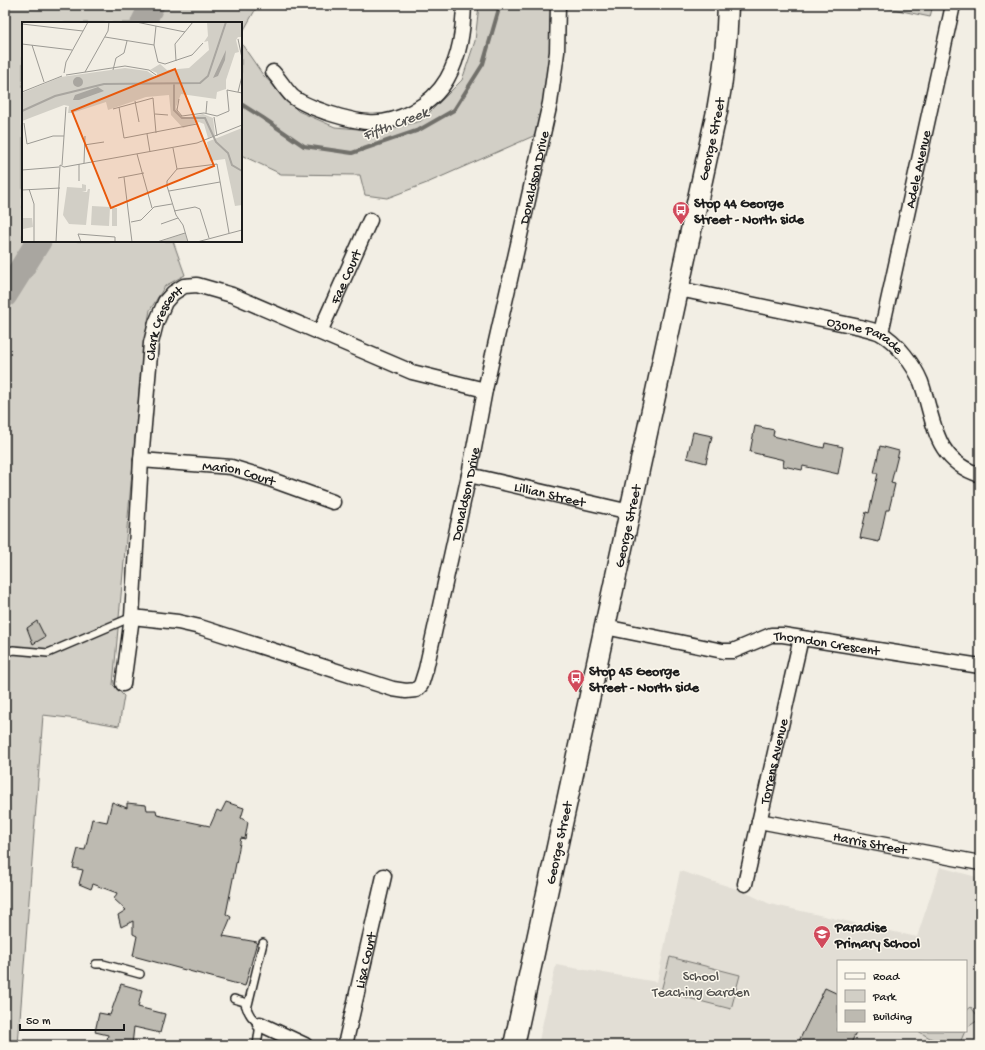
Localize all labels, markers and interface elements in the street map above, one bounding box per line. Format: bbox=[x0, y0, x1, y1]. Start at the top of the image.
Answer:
inset map bbox=[22, 22, 242, 242]
street label: George Street bbox=[696, 95, 730, 183]
water label: Fifth Creek bbox=[360, 104, 432, 146]
street label: Adele Avenue bbox=[903, 128, 936, 210]
street label: Donaldson Drive bbox=[517, 129, 555, 227]
place label: Stop 44 George Street - North side bbox=[694, 196, 805, 229]
bus stop icon: Stop 44 George Street - North side bbox=[671, 200, 691, 225]
street label: Fae Court bbox=[327, 246, 367, 308]
street label: Clark Crescent bbox=[144, 282, 188, 361]
street label: Ozone Parade bbox=[825, 314, 907, 359]
street label: Donaldson Drive bbox=[448, 445, 485, 544]
street label: Marion Court bbox=[202, 459, 278, 492]
street label: Lillian Street bbox=[512, 480, 588, 513]
street label: George Street bbox=[612, 482, 647, 570]
street label: Thorndon Crescent bbox=[773, 629, 882, 661]
place label: Stop 45 George Street - North side bbox=[589, 664, 700, 697]
bus stop icon: Stop 45 George Street - North side bbox=[566, 668, 586, 693]
street label: Torrens Avenue bbox=[757, 717, 794, 807]
street label: George Street bbox=[543, 799, 578, 886]
street label: Harris Street bbox=[831, 829, 909, 860]
place label: Paradise Primary School bbox=[834, 920, 920, 953]
school or university icon: Paradise Primary School bbox=[812, 924, 832, 949]
street label: Lisa Court bbox=[352, 930, 382, 990]
legend bbox=[837, 960, 967, 1032]
park label: School Teaching Garden bbox=[651, 969, 750, 1002]
text: Road bbox=[873, 971, 900, 985]
text: Park bbox=[872, 991, 898, 1005]
scale bar bbox=[20, 1006, 124, 1032]
text: Building bbox=[872, 1011, 912, 1025]
text: 50 m bbox=[26, 1015, 51, 1029]

